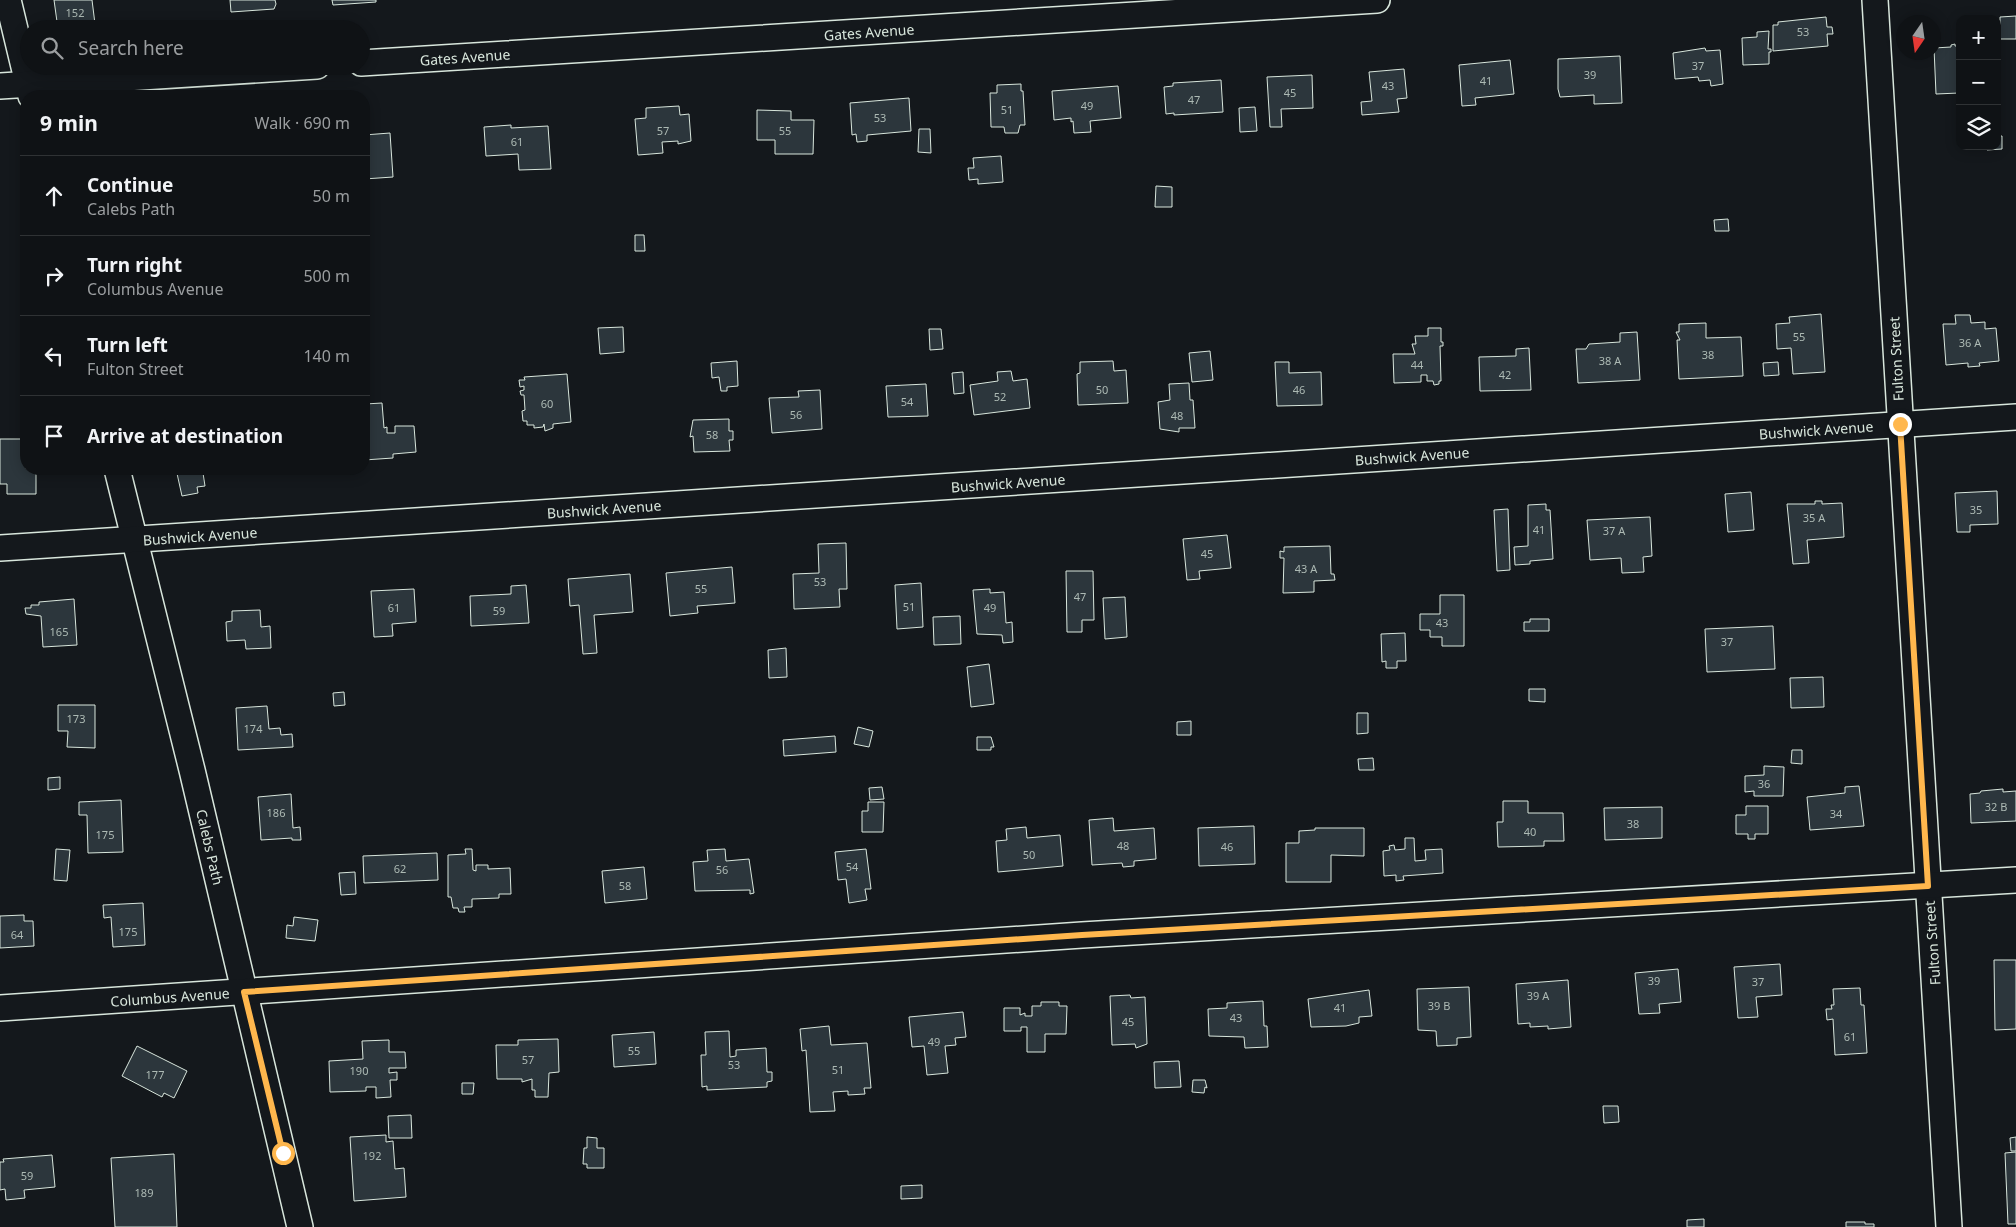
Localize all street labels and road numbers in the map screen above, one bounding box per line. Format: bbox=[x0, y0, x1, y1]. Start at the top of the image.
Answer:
street label: Gates Avenue bbox=[823, 19, 915, 45]
street label: Gates Avenue bbox=[419, 44, 511, 70]
street label: Fulton Street bbox=[1884, 316, 1908, 402]
street label: Bushwick Avenue bbox=[1758, 417, 1874, 443]
street label: Bushwick Avenue bbox=[1354, 443, 1470, 469]
street label: Bushwick Avenue bbox=[950, 470, 1066, 496]
street label: Bushwick Avenue bbox=[546, 496, 662, 522]
street label: Bushwick Avenue bbox=[142, 523, 258, 549]
street label: Calebs Path bbox=[192, 807, 228, 887]
street label: Fulton Street bbox=[1920, 900, 1944, 986]
street label: Columbus Avenue bbox=[110, 983, 230, 1011]

